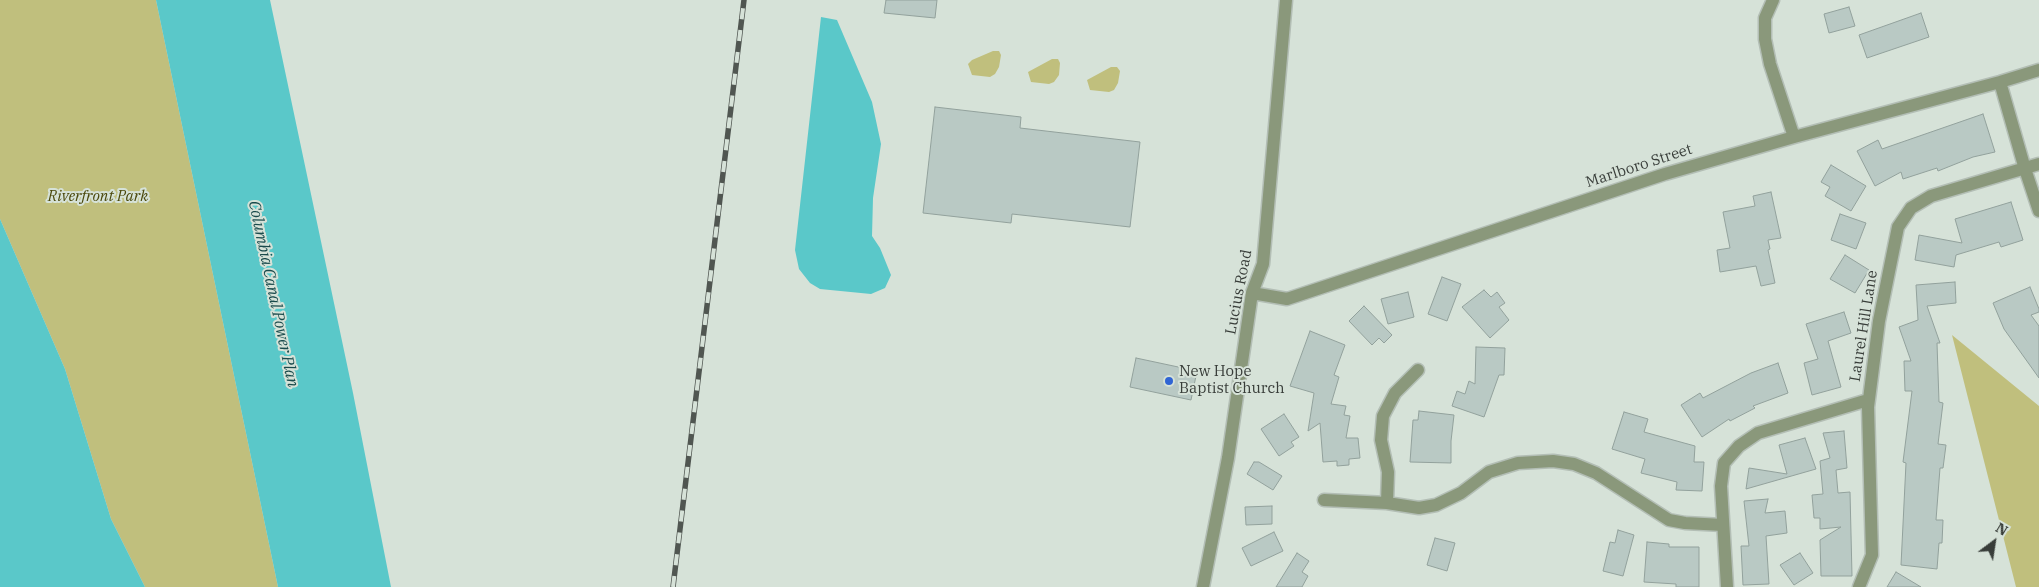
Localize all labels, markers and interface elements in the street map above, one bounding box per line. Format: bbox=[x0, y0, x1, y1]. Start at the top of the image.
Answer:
street label: Marlboro Street bbox=[1584, 140, 1694, 192]
park label: Riverfront Park bbox=[48, 188, 148, 206]
water label: Columbia Canal Power Plan bbox=[244, 199, 302, 389]
street label: Lucius Road bbox=[1222, 248, 1256, 336]
street label: Laurel Hill Lane bbox=[1846, 269, 1882, 383]
place label: New Hope Baptist Church bbox=[1179, 363, 1285, 398]
marker: New Hope Baptist Church bbox=[1163, 375, 1175, 387]
north arrow bbox=[1969, 517, 2019, 567]
text: N bbox=[1992, 519, 2011, 540]

